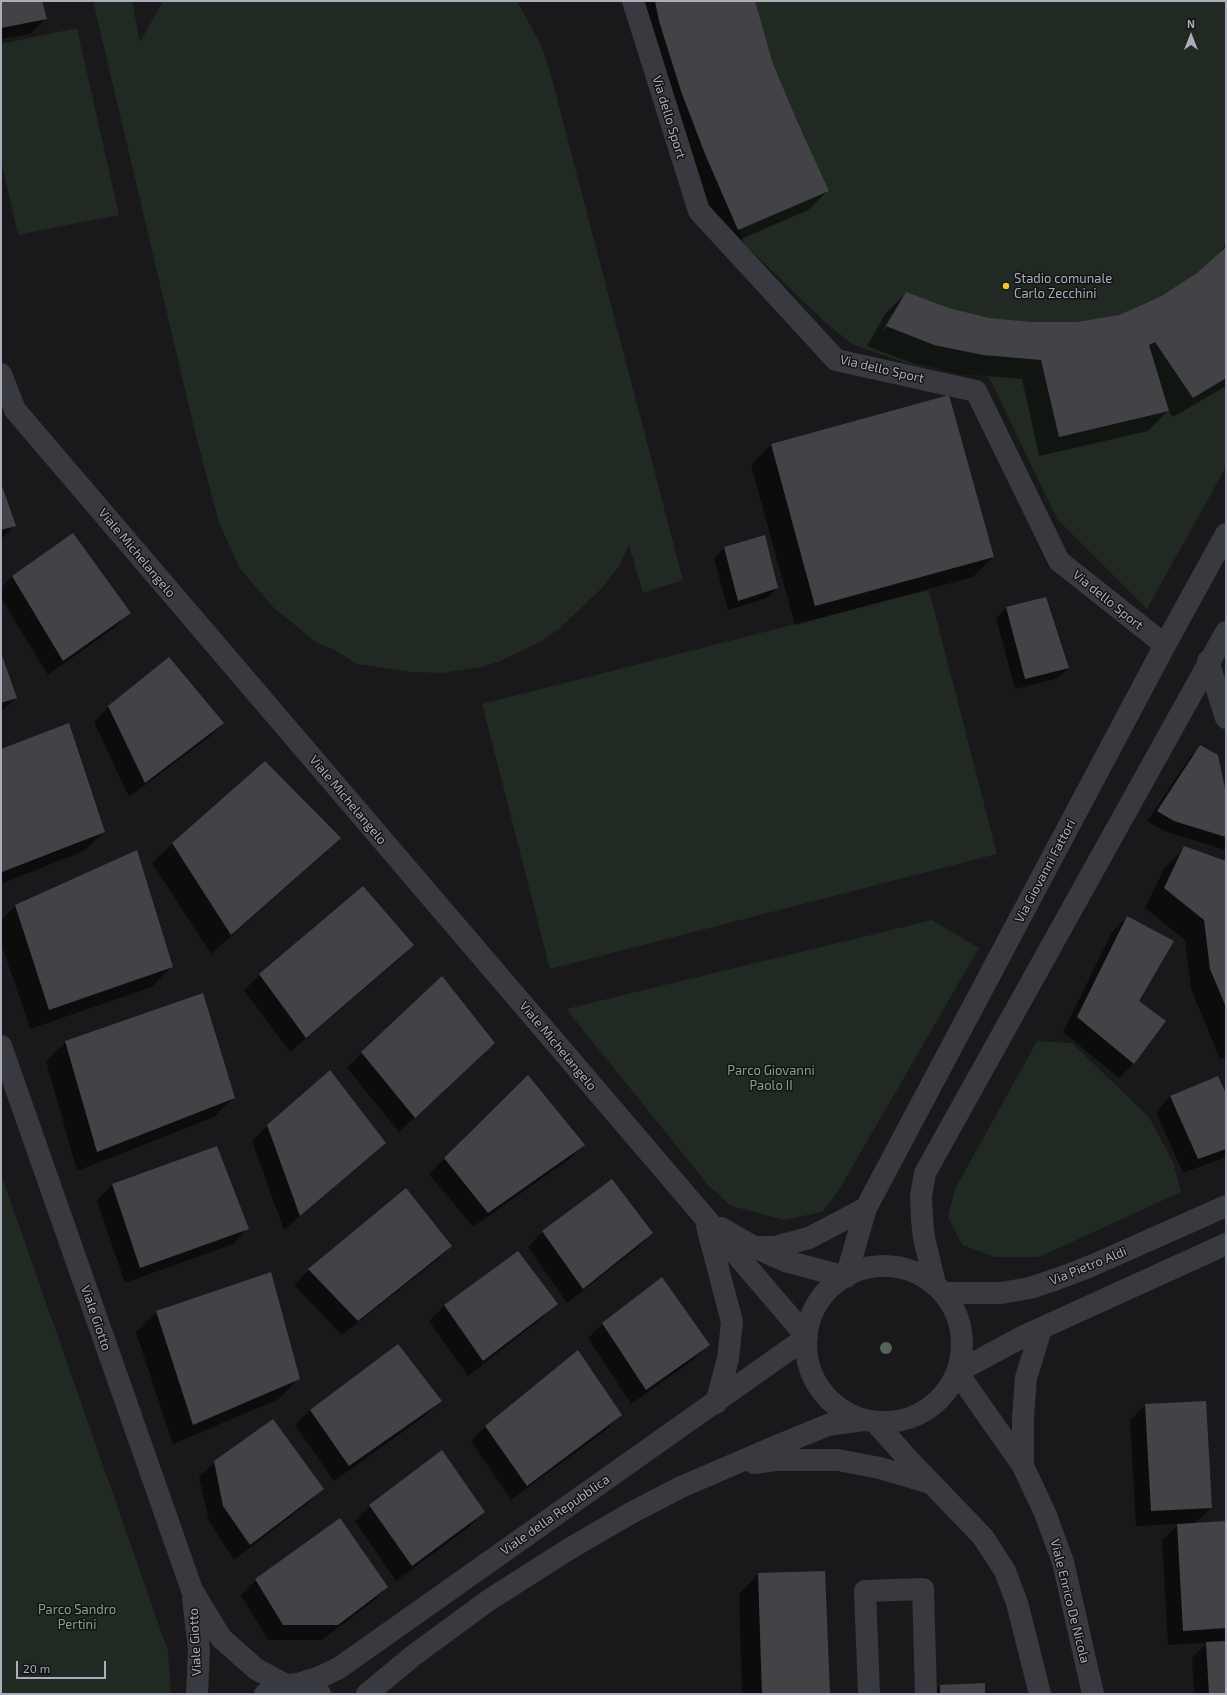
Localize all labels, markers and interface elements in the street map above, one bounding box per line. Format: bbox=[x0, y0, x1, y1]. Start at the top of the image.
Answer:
north arrow bbox=[1171, 16, 1211, 56]
text: N bbox=[1187, 17, 1195, 30]
street label: Via dello Sport bbox=[649, 74, 689, 160]
place label: Stadio comunale Carlo Zecchini bbox=[1014, 271, 1112, 302]
marker: Stadio comunale Carlo Zecchini bbox=[1001, 281, 1011, 291]
street label: Via dello Sport bbox=[838, 352, 926, 386]
street label: Viale Michelangelo bbox=[95, 505, 179, 601]
street label: Via dello Sport bbox=[1070, 567, 1146, 633]
street label: Viale Michelangelo bbox=[306, 752, 390, 848]
street label: Via Giovanni Fattori bbox=[1011, 817, 1079, 925]
street label: Viale Michelangelo bbox=[516, 998, 600, 1094]
park label: Parco Giovanni Paolo II bbox=[727, 1063, 815, 1094]
street label: Via Pietro Aldi bbox=[1047, 1243, 1129, 1289]
street label: Viale Giotto bbox=[78, 1283, 114, 1353]
street label: Viale della Repubblica bbox=[497, 1471, 613, 1559]
street label: Viale Enrico De Nicola bbox=[1047, 1537, 1093, 1665]
park label: Parco Sandro Pertini bbox=[38, 1602, 116, 1633]
street label: Viale Giotto bbox=[185, 1608, 205, 1676]
scale bar bbox=[18, 1653, 108, 1679]
text: 20 m bbox=[23, 1661, 50, 1675]

